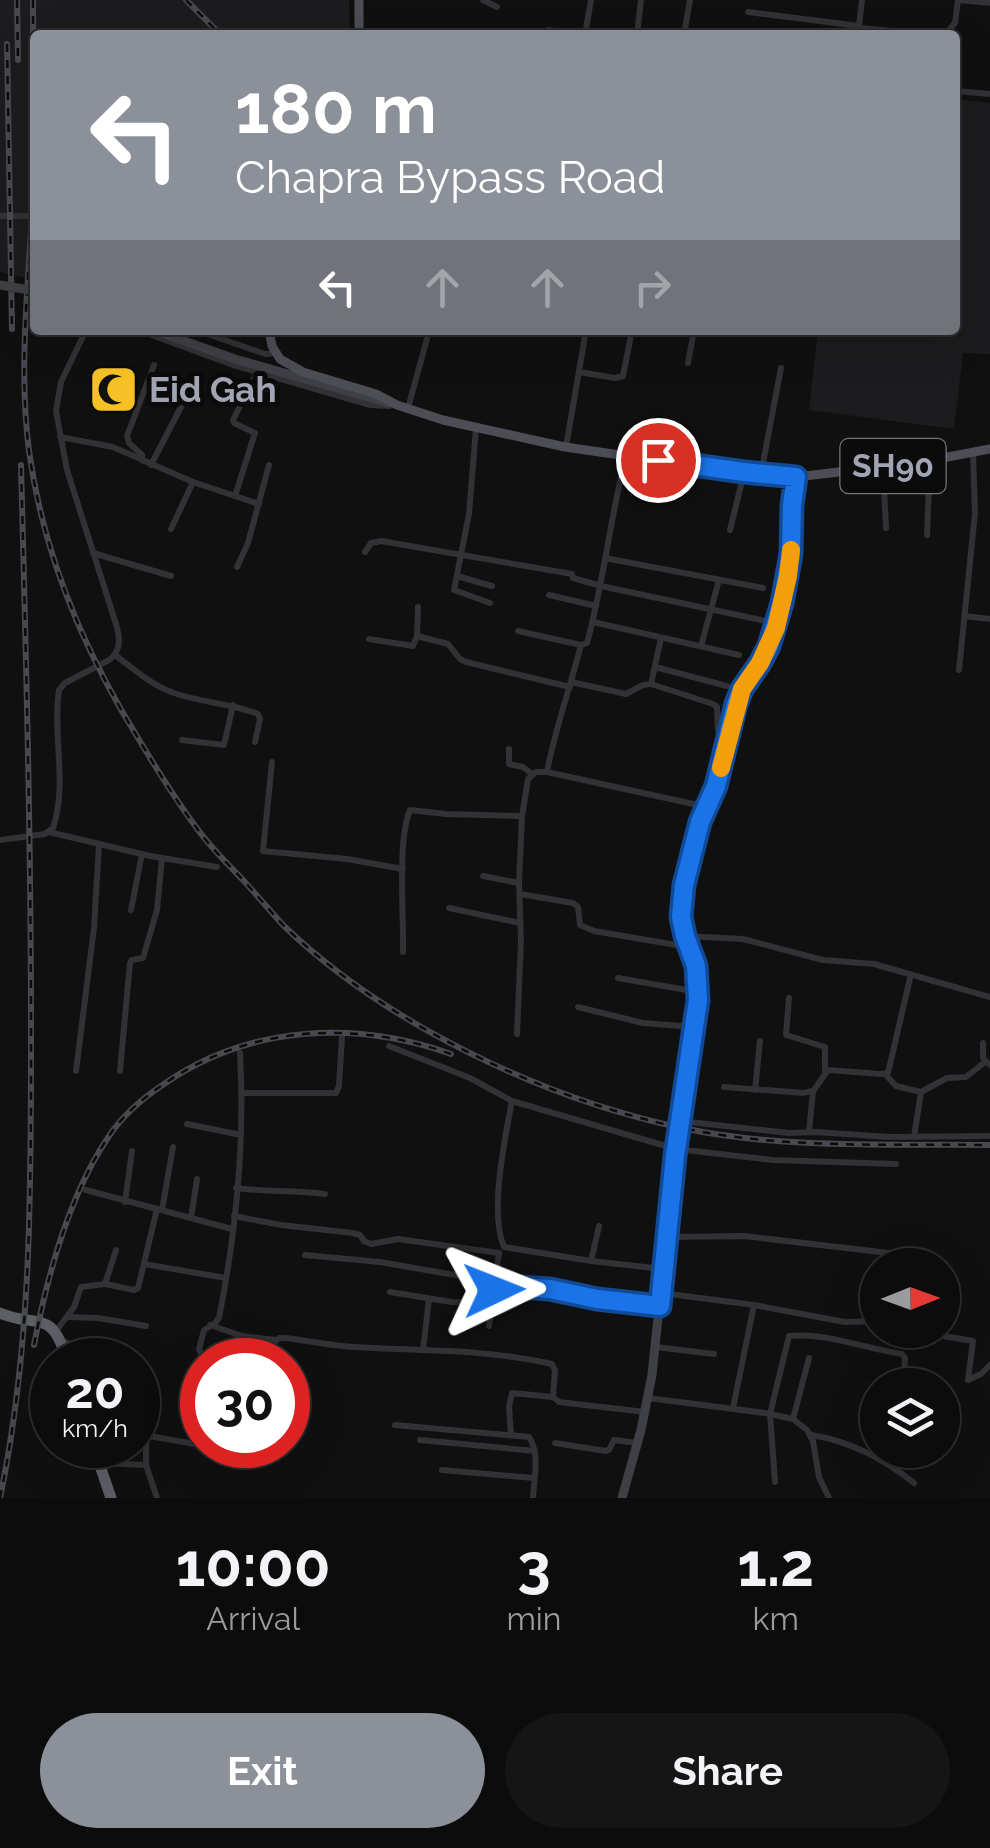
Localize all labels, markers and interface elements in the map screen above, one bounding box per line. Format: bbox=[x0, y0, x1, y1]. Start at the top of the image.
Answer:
text: 180 m bbox=[235, 67, 437, 149]
icon: left bbox=[70, 70, 200, 200]
text: Chapra Bypass Road bbox=[235, 151, 665, 204]
icon: left bbox=[310, 260, 365, 315]
icon: ahead bbox=[415, 260, 470, 315]
icon: ahead bbox=[520, 260, 575, 315]
icon: right bbox=[625, 260, 680, 315]
mosque icon: Eid Gah bbox=[88, 364, 140, 416]
place label: Eid Gah bbox=[149, 369, 277, 410]
pin bbox=[616, 418, 701, 503]
icon: arrive bbox=[631, 433, 686, 488]
road number: SH90 bbox=[840, 439, 946, 493]
position arrow bbox=[442, 1238, 546, 1342]
north arrow bbox=[860, 1248, 960, 1348]
map controls bbox=[860, 1248, 960, 1468]
speed limit sign: 30 bbox=[180, 1338, 310, 1468]
text: 20 bbox=[66, 1361, 124, 1420]
button: layers bbox=[860, 1368, 960, 1468]
text: km/h bbox=[62, 1413, 128, 1443]
text: 10:00 bbox=[176, 1530, 331, 1600]
text: 3 bbox=[517, 1530, 551, 1600]
text: 1.2 bbox=[737, 1530, 814, 1600]
text: Arrival bbox=[206, 1600, 300, 1637]
text: min bbox=[506, 1600, 562, 1637]
text: km bbox=[753, 1600, 799, 1637]
button: Exit bbox=[40, 1713, 485, 1828]
button: Share bbox=[505, 1713, 950, 1828]

